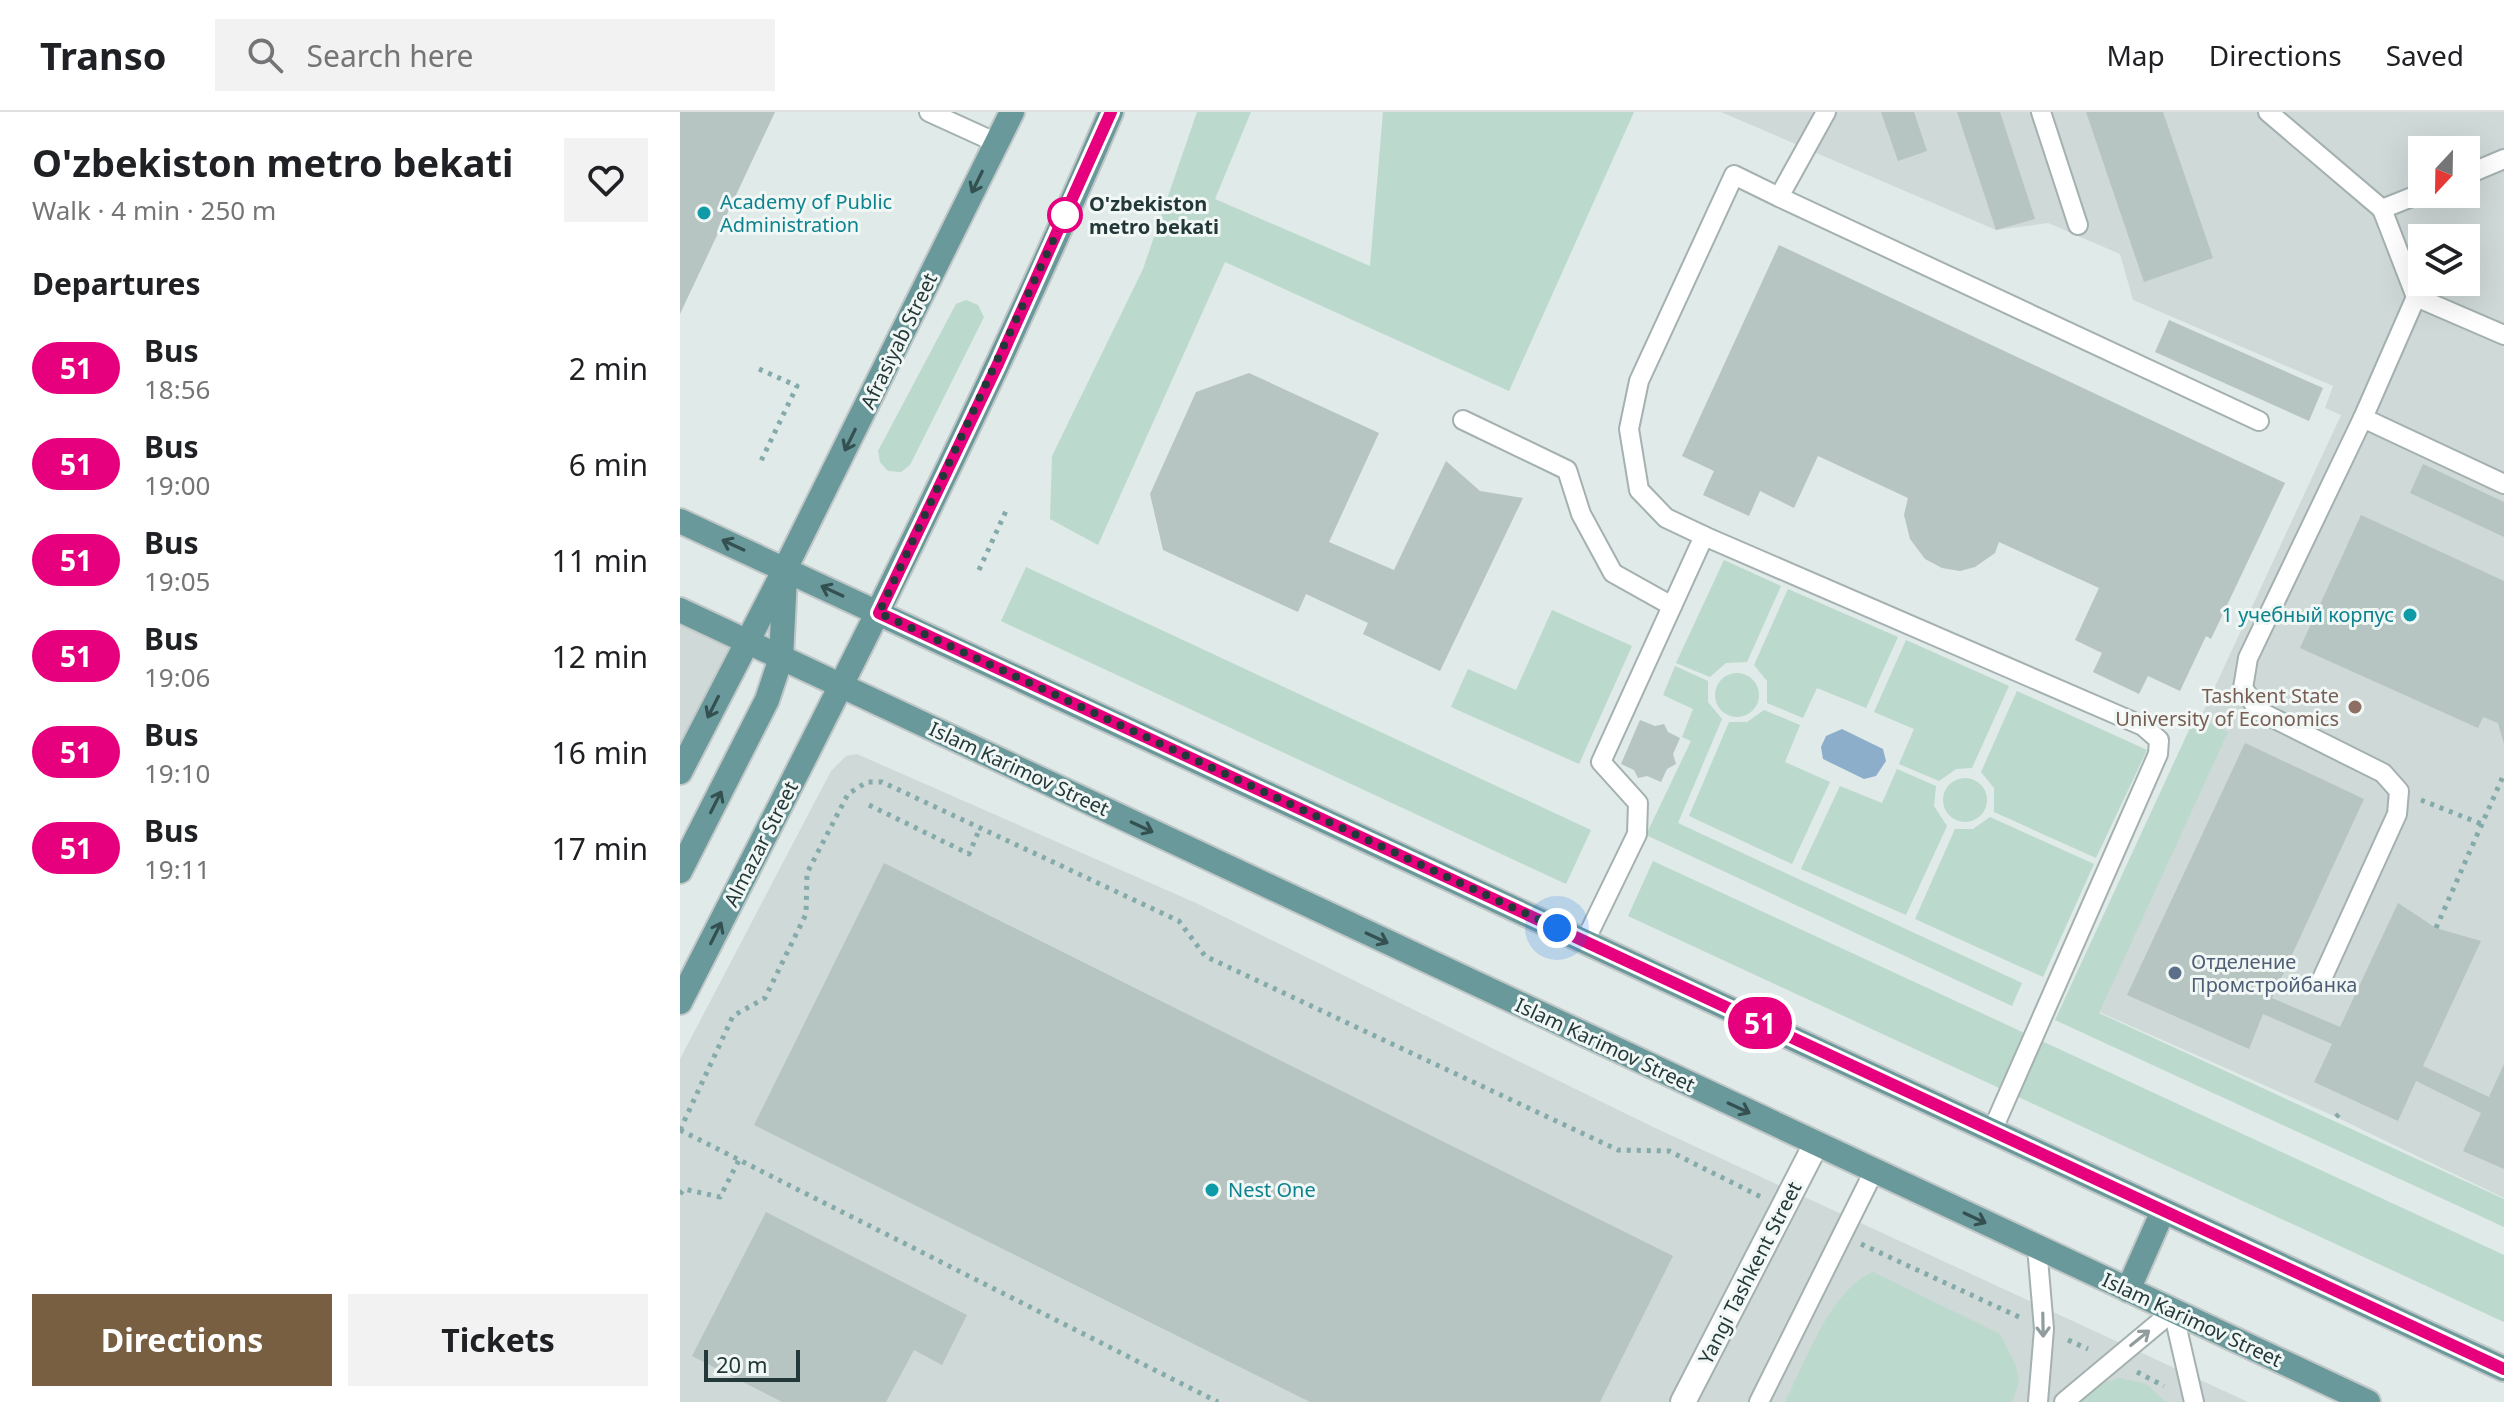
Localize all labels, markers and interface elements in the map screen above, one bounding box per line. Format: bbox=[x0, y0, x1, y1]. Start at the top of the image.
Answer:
search box bbox=[215, 19, 775, 91]
text: Transo bbox=[40, 29, 167, 81]
icon: search bbox=[243, 33, 287, 77]
text: Search here bbox=[307, 35, 473, 76]
text: Map bbox=[2106, 36, 2165, 74]
text: Directions bbox=[2209, 36, 2342, 74]
text: Saved bbox=[2386, 36, 2464, 74]
text: O'zbekiston metro bekati bbox=[32, 136, 513, 188]
north arrow bbox=[2408, 136, 2480, 208]
map controls bbox=[2408, 136, 2480, 296]
button: heart bbox=[564, 138, 648, 222]
one-way arrow bbox=[969, 169, 985, 193]
place label: Academy of Public Administration bbox=[720, 188, 892, 238]
place label: O'zbekiston metro bekati bbox=[1089, 190, 1219, 240]
text: Walk · 4 min · 250 m bbox=[32, 192, 276, 228]
marker: O'zbekiston metro bekati bbox=[1048, 198, 1082, 232]
marker: Academy of Public Administration bbox=[695, 204, 713, 222]
button: layers bbox=[2408, 224, 2480, 296]
text: Departures bbox=[32, 263, 201, 304]
street label: Afrasiyab Street bbox=[854, 268, 943, 413]
text: Bus bbox=[144, 330, 199, 371]
text: 2 min bbox=[569, 348, 648, 389]
text: 51 bbox=[60, 349, 92, 387]
text: 18:56 bbox=[144, 371, 210, 407]
text: Bus bbox=[144, 426, 199, 467]
one-way arrow bbox=[841, 427, 857, 451]
text: 6 min bbox=[569, 444, 648, 485]
text: 51 bbox=[60, 445, 92, 483]
text: 19:00 bbox=[144, 467, 210, 503]
text: Bus bbox=[144, 522, 199, 563]
one-way arrow bbox=[721, 537, 745, 552]
text: 11 min bbox=[552, 540, 648, 581]
text: 51 bbox=[60, 541, 92, 579]
text: 19:05 bbox=[144, 563, 210, 599]
one-way arrow bbox=[821, 583, 845, 598]
place label: 1 учебный корпус bbox=[2222, 601, 2394, 628]
marker: 1 учебный корпус bbox=[2401, 606, 2419, 624]
text: Bus bbox=[144, 618, 199, 659]
text: 12 min bbox=[552, 636, 648, 677]
text: 51 bbox=[60, 637, 92, 675]
text: 19:06 bbox=[144, 659, 210, 695]
place label: Tashkent State University of Economics bbox=[2115, 682, 2339, 732]
one-way arrow bbox=[705, 694, 721, 718]
marker: Tashkent State University of Economics bbox=[2346, 698, 2364, 716]
text: Bus bbox=[144, 714, 199, 755]
street label: Islam Karimov Street bbox=[925, 715, 1113, 822]
text: 16 min bbox=[552, 732, 648, 773]
text: 51 bbox=[60, 733, 92, 771]
text: 19:10 bbox=[144, 755, 210, 791]
street label: Almazar Street bbox=[717, 776, 804, 911]
one-way arrow bbox=[708, 790, 724, 814]
text: Bus bbox=[144, 810, 199, 851]
one-way arrow bbox=[1129, 820, 1153, 835]
text: 17 min bbox=[552, 828, 648, 869]
text: 51 bbox=[60, 829, 92, 867]
text: 19:11 bbox=[144, 851, 210, 887]
your location bbox=[1537, 908, 1577, 948]
one-way arrow bbox=[708, 921, 724, 945]
one-way arrow bbox=[1365, 931, 1389, 946]
place label: Отделение Промстройбанка bbox=[2191, 948, 2357, 998]
marker: Отделение Промстройбанка bbox=[2166, 964, 2184, 982]
street label: Islam Karimov Street bbox=[1511, 991, 1699, 1098]
line badge: 51 bbox=[1724, 997, 1796, 1049]
text: 51 bbox=[1744, 1004, 1776, 1042]
one-way arrow bbox=[1727, 1101, 1751, 1116]
place label: Nest One bbox=[1228, 1176, 1316, 1203]
street label: Yangi Tashkent Street bbox=[1692, 1177, 1807, 1369]
marker: Nest One bbox=[1203, 1181, 1221, 1199]
one-way arrow bbox=[1962, 1211, 1986, 1226]
street label: Islam Karimov Street bbox=[2098, 1266, 2286, 1373]
button: Directions bbox=[32, 1294, 332, 1386]
button: Tickets bbox=[348, 1294, 648, 1386]
one-way arrow bbox=[2035, 1311, 2050, 1338]
one-way arrow bbox=[2129, 1329, 2150, 1347]
scale bar bbox=[704, 1346, 800, 1382]
text: 20 m bbox=[716, 1349, 767, 1379]

